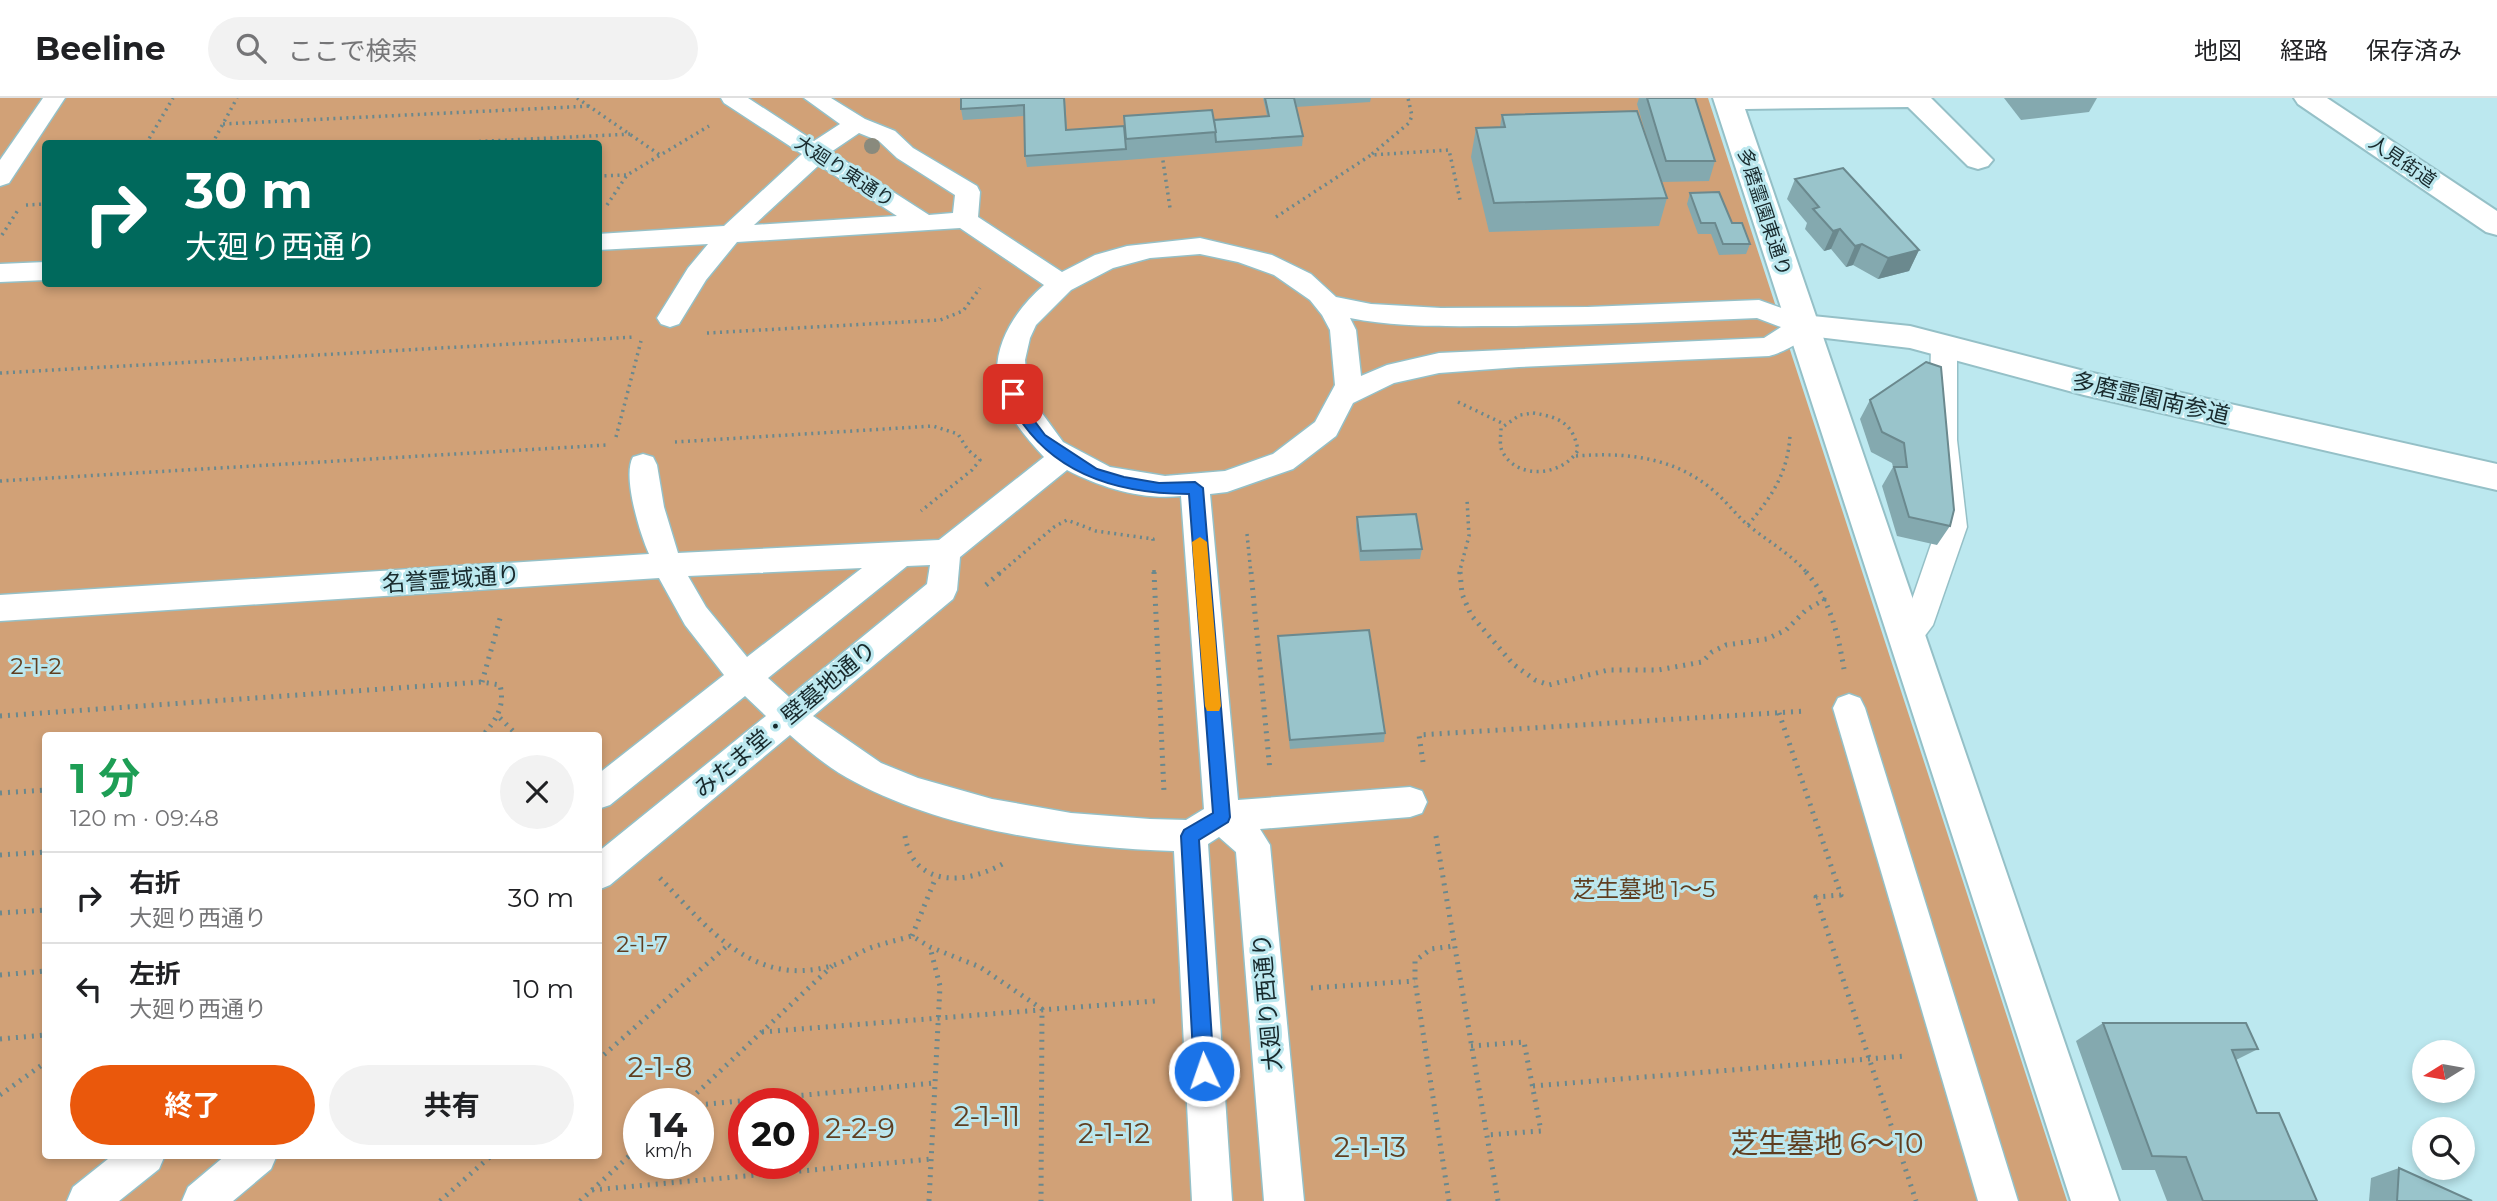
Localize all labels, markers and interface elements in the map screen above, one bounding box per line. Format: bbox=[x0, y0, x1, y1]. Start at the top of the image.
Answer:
search box bbox=[208, 17, 698, 80]
text: Beeline bbox=[35, 28, 166, 68]
icon: search bbox=[232, 29, 270, 67]
text: ここで検索 bbox=[288, 35, 418, 67]
text: 地図 bbox=[2194, 36, 2242, 65]
text: 経路 bbox=[2280, 36, 2328, 65]
text: 保存済み bbox=[2366, 36, 2462, 65]
street label: 大廻り東通り bbox=[791, 131, 899, 212]
street label: 人見街道 bbox=[2365, 131, 2441, 192]
street label: 多磨霊園東通り bbox=[1733, 145, 1796, 279]
text: 30 m bbox=[185, 161, 313, 220]
icon: right bbox=[70, 168, 161, 259]
text: 大廻り西通り bbox=[185, 227, 377, 266]
pin bbox=[983, 364, 1043, 424]
street label: 多磨霊園南参道 bbox=[2069, 366, 2233, 430]
icon: arrive bbox=[994, 375, 1032, 413]
street label: 名誉霊域通り bbox=[381, 560, 521, 598]
street label: みたま堂・壁墓地通り bbox=[688, 635, 882, 803]
park label: 2-1-2 bbox=[10, 652, 62, 680]
text: 1 分 bbox=[70, 752, 140, 804]
button: close bbox=[500, 755, 574, 829]
text: 120 m · 09:48 bbox=[70, 804, 219, 832]
text: 右折 bbox=[129, 867, 181, 899]
park label: 芝生墓地 1～5 bbox=[1573, 875, 1715, 903]
icon: right bbox=[70, 879, 108, 917]
text: 30 m bbox=[508, 882, 574, 914]
text: 大廻り西通り bbox=[129, 904, 267, 932]
park label: 2-1-7 bbox=[616, 930, 668, 958]
street label: 大廻り西通り bbox=[1247, 932, 1287, 1072]
text: 左折 bbox=[129, 958, 181, 990]
icon: left bbox=[70, 970, 108, 1008]
text: 10 m bbox=[513, 973, 574, 1005]
text: 大廻り西通り bbox=[129, 995, 267, 1023]
position arrow bbox=[1167, 1034, 1241, 1108]
north arrow bbox=[2412, 1040, 2474, 1102]
map controls bbox=[2412, 1040, 2475, 1180]
park label: 2-1-8 bbox=[628, 1050, 692, 1084]
button: 終了 bbox=[70, 1065, 315, 1145]
button: 共有 bbox=[329, 1065, 574, 1145]
speed limit sign: 20 bbox=[728, 1088, 819, 1179]
park label: 2-1-11 bbox=[954, 1099, 1020, 1133]
text: 14 bbox=[650, 1103, 687, 1146]
park label: 2-2-9 bbox=[825, 1111, 895, 1145]
park label: 2-1-12 bbox=[1078, 1116, 1150, 1150]
button: search bbox=[2412, 1117, 2475, 1180]
park label: 芝生墓地 6～10 bbox=[1730, 1126, 1924, 1160]
park label: 2-1-13 bbox=[1334, 1130, 1406, 1164]
text: km/h bbox=[644, 1140, 693, 1162]

